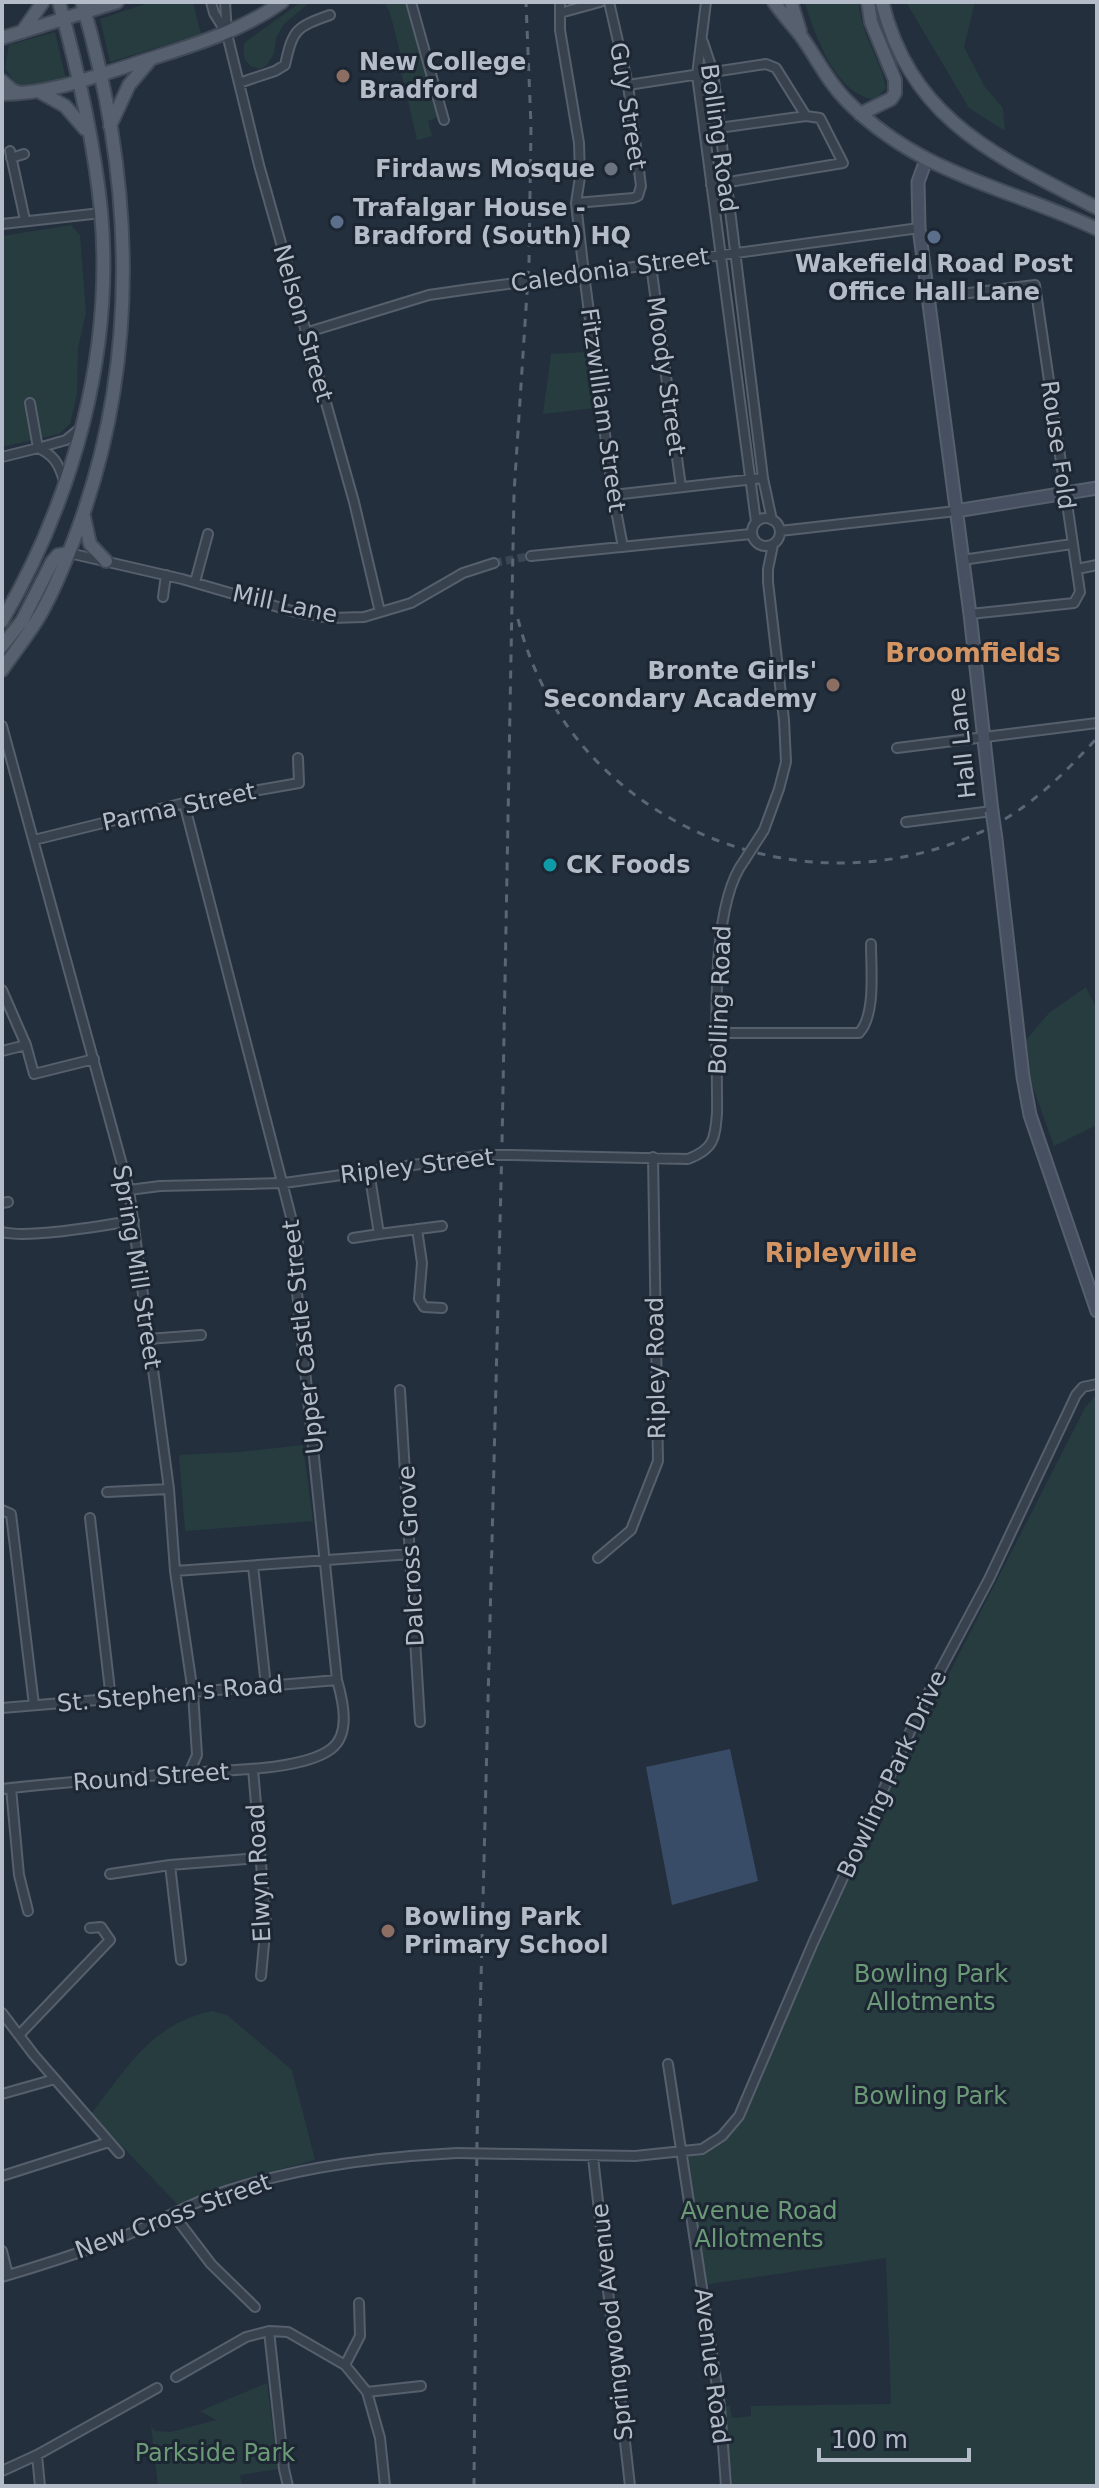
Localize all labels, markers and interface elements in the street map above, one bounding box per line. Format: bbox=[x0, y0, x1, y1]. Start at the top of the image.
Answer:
street label: Guy Street bbox=[604, 40, 652, 172]
place label: New College Bradford bbox=[359, 48, 526, 104]
street label: Bolling Road bbox=[695, 62, 743, 214]
marker: New College Bradford bbox=[334, 67, 352, 85]
place label: Firdaws Mosque bbox=[375, 155, 595, 183]
marker: Firdaws Mosque bbox=[602, 160, 620, 178]
place label: Trafalgar House - Bradford (South) HQ bbox=[353, 194, 631, 250]
marker: Trafalgar House - Bradford (South) HQ bbox=[328, 213, 346, 231]
marker: Wakefield Road Post Office Hall Lane bbox=[925, 228, 943, 246]
street label: Nelson Street bbox=[267, 241, 339, 405]
street label: Caledonia Street bbox=[509, 242, 711, 298]
place label: Wakefield Road Post Office Hall Lane bbox=[795, 250, 1073, 306]
street label: Moody Street bbox=[641, 295, 691, 457]
street label: Fitzwilliam Street bbox=[575, 306, 631, 514]
street label: Rouse Fold bbox=[1035, 379, 1081, 511]
street label: Mill Lane bbox=[230, 579, 340, 629]
district label: Broomfields bbox=[885, 638, 1061, 668]
place label: Bronte Girls' Secondary Academy bbox=[543, 657, 817, 713]
marker: Bronte Girls' Secondary Academy bbox=[824, 676, 842, 694]
street label: Hall Lane bbox=[942, 686, 982, 800]
street label: Parma Street bbox=[100, 777, 258, 837]
place label: CK Foods bbox=[566, 851, 690, 879]
marker: CK Foods bbox=[541, 856, 559, 874]
street label: Bolling Road bbox=[703, 925, 737, 1075]
street label: Ripley Street bbox=[338, 1143, 496, 1189]
street label: Spring Mill Street bbox=[107, 1163, 167, 1371]
street label: Upper Castle Street bbox=[277, 1218, 329, 1456]
district label: Ripleyville bbox=[765, 1238, 917, 1268]
street label: Ripley Road bbox=[641, 1297, 671, 1439]
street label: Dalcross Grove bbox=[392, 1465, 430, 1647]
street label: Bowling Park Drive bbox=[832, 1666, 952, 1882]
street label: St. Stephen's Road bbox=[56, 1670, 284, 1718]
street label: Round Street bbox=[72, 1758, 230, 1796]
street label: Elwyn Road bbox=[241, 1803, 277, 1943]
place label: Bowling Park Primary School bbox=[404, 1903, 609, 1959]
marker: Bowling Park Primary School bbox=[379, 1922, 397, 1940]
park label: Bowling Park Allotments bbox=[854, 1960, 1008, 2016]
park label: Bowling Park bbox=[853, 2082, 1007, 2110]
street label: New Cross Street bbox=[71, 2168, 275, 2264]
park label: Avenue Road Allotments bbox=[680, 2197, 838, 2253]
street label: Springwood Avenue bbox=[586, 2202, 638, 2442]
street label: Avenue Road bbox=[689, 2286, 735, 2446]
scale bar bbox=[819, 2412, 969, 2462]
text: 100 m bbox=[831, 2426, 908, 2454]
park label: Parkside Park bbox=[135, 2439, 295, 2467]

